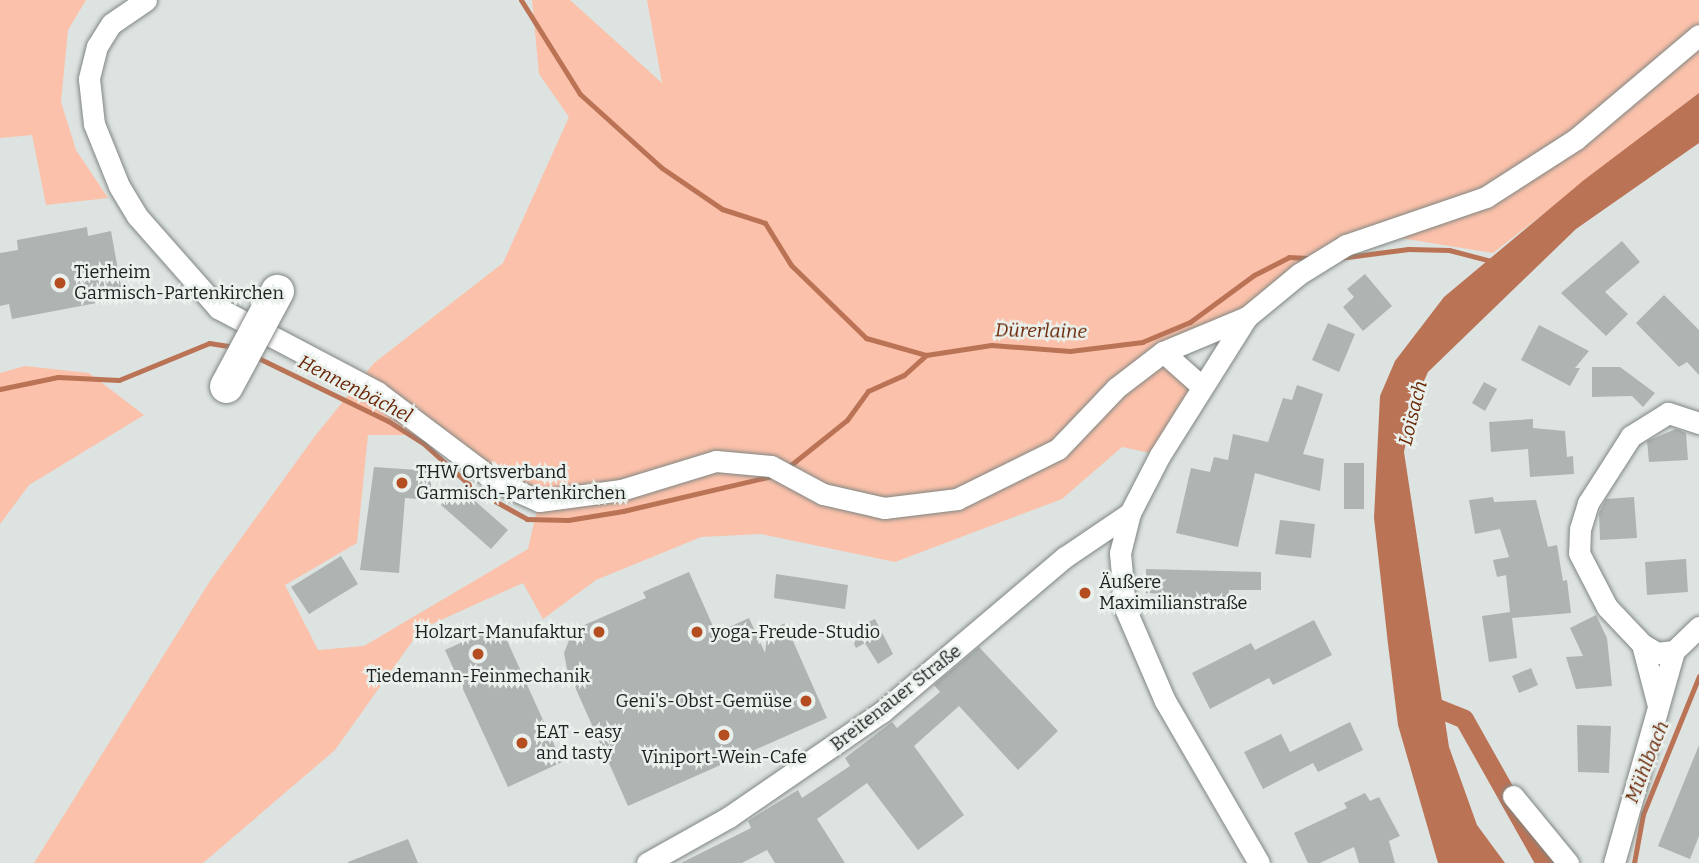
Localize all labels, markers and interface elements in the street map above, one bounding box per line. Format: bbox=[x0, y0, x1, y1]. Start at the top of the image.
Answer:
place label: Tierheim Garmisch-Partenkirchen bbox=[74, 262, 284, 304]
marker: Tierheim Garmisch-Partenkirchen bbox=[52, 275, 68, 291]
water label: Dürerlaine bbox=[995, 319, 1087, 343]
water label: Hennenbächel bbox=[294, 351, 416, 427]
water label: Loisach bbox=[1394, 378, 1432, 448]
place label: THW Ortsverband Garmisch-Partenkirchen bbox=[416, 462, 626, 504]
marker: THW Ortsverband Garmisch-Partenkirchen bbox=[394, 475, 410, 491]
place label: Äußere Maximilianstraße bbox=[1099, 572, 1247, 614]
marker: Äußere Maximilianstraße bbox=[1077, 585, 1093, 601]
place label: Holzart-Manufaktur bbox=[415, 621, 585, 643]
place label: yoga-Freude-Studio bbox=[711, 621, 880, 643]
marker: Holzart-Manufaktur bbox=[591, 624, 607, 640]
marker: yoga-Freude-Studio bbox=[689, 624, 705, 640]
street label: Breitenauer Straße bbox=[826, 640, 966, 756]
marker: Tiedemann-Feinmechanik bbox=[470, 646, 486, 662]
place label: Tiedemann-Feinmechanik bbox=[366, 665, 590, 687]
place label: Geni's-Obst-Gemüse bbox=[615, 690, 792, 712]
marker: Geni's-Obst-Gemüse bbox=[798, 693, 814, 709]
water label: Mühlbach bbox=[1620, 718, 1674, 806]
place label: EAT - easy and tasty bbox=[536, 722, 622, 764]
marker: Viniport-Wein-Cafe bbox=[716, 727, 732, 743]
marker: EAT - easy and tasty bbox=[514, 735, 530, 751]
place label: Viniport-Wein-Cafe bbox=[641, 746, 807, 768]

